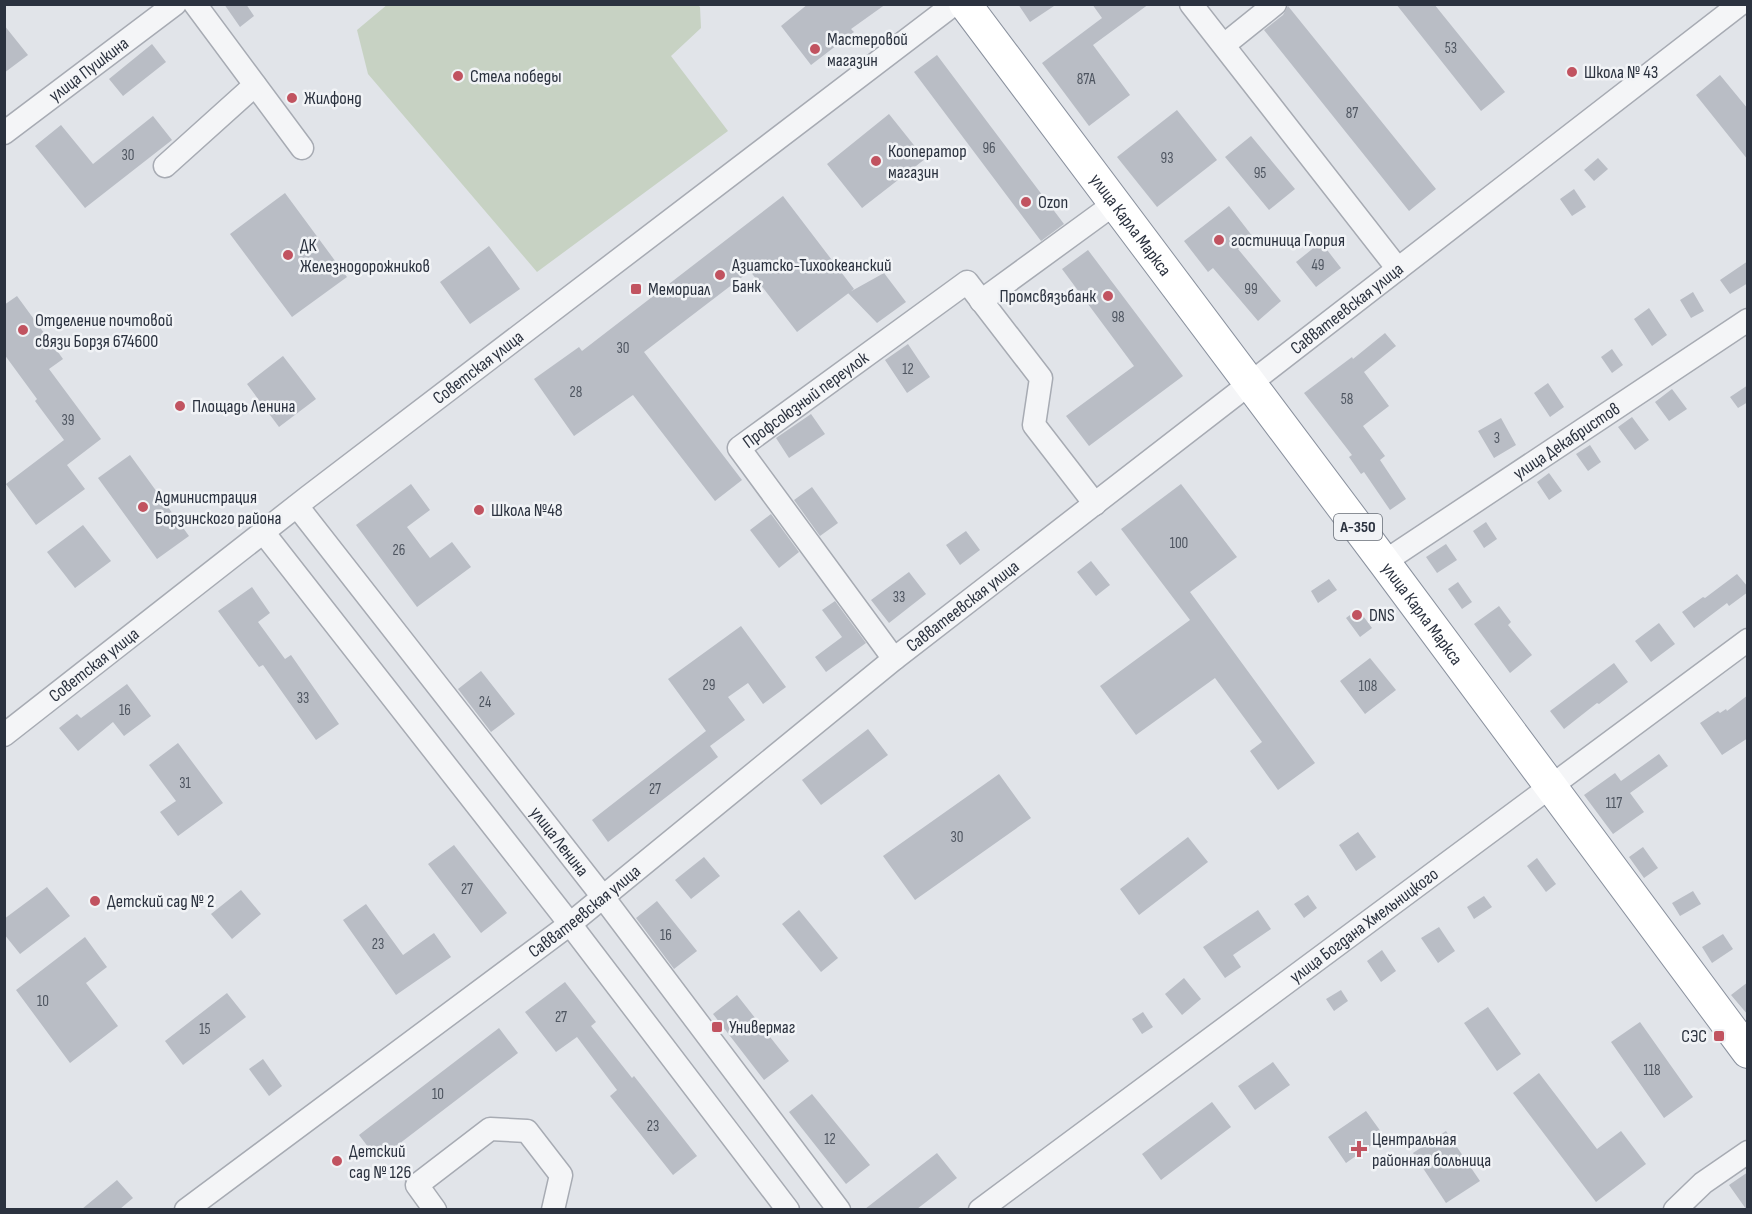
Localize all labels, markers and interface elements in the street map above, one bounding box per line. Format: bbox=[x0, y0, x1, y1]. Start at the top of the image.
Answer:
place label: Мастеровой магазин bbox=[827, 29, 908, 71]
street label: улица Пушкина bbox=[45, 32, 133, 106]
house number: 53 bbox=[1445, 39, 1457, 58]
marker: Мастеровой магазин bbox=[808, 42, 822, 56]
place label: Школа № 43 bbox=[1584, 62, 1658, 83]
marker: Школа № 43 bbox=[1565, 65, 1579, 79]
place label: Стела победы bbox=[470, 66, 561, 87]
marker: Стела победы bbox=[451, 69, 465, 83]
house number: 87А bbox=[1077, 70, 1096, 89]
place label: Жилфонд bbox=[304, 88, 362, 109]
marker: Жилфонд bbox=[285, 91, 299, 105]
house number: 87 bbox=[1346, 104, 1358, 123]
house number: 96 bbox=[982, 139, 996, 158]
place label: Кооператор магазин bbox=[888, 141, 967, 183]
house number: 30 bbox=[122, 146, 134, 165]
house number: 93 bbox=[1161, 149, 1173, 168]
marker: Кооператор магазин bbox=[869, 154, 883, 168]
house number: 95 bbox=[1254, 164, 1266, 183]
street label: улица Карла Маркса bbox=[1086, 169, 1176, 280]
place label: Ozon bbox=[1038, 192, 1068, 213]
marker: Ozon bbox=[1019, 195, 1033, 209]
place label: гостиница Глория bbox=[1231, 230, 1345, 251]
marker: гостиница Глория bbox=[1212, 233, 1226, 247]
place label: ДК Железнодорожников bbox=[300, 235, 430, 277]
marker: ДК Железнодорожников bbox=[281, 248, 295, 262]
place label: Азиатско-Тихоокеанский Банк bbox=[731, 255, 892, 297]
house number: 49 bbox=[1312, 256, 1324, 275]
street label: Савватеевская улица bbox=[1286, 258, 1407, 359]
marker: Азиатско-Тихоокеанский Банк bbox=[713, 268, 727, 282]
place label: Мемориал bbox=[648, 279, 711, 300]
house number: 99 bbox=[1244, 280, 1258, 299]
marker: Мемориал bbox=[629, 282, 643, 296]
place label: Промсвязьбанк bbox=[999, 286, 1096, 307]
marker: Промсвязьбанк bbox=[1101, 289, 1115, 303]
house number: 98 bbox=[1111, 308, 1125, 327]
place label: Отделение почтовой связи Борзя 674600 bbox=[35, 310, 173, 352]
marker: Отделение почтовой связи Борзя 674600 bbox=[16, 323, 30, 337]
street label: Советская улица bbox=[429, 326, 528, 408]
house number: 30 bbox=[617, 339, 629, 358]
street label: Профсоюзный переулок bbox=[738, 347, 873, 452]
house number: 12 bbox=[902, 360, 914, 379]
house number: 28 bbox=[570, 383, 582, 402]
house number: 58 bbox=[1341, 390, 1353, 409]
place label: Площадь Ленина bbox=[192, 396, 296, 417]
street label: улица Декабристов bbox=[1509, 398, 1624, 484]
marker: Площадь Ленина bbox=[173, 399, 187, 413]
house number: 39 bbox=[62, 411, 74, 430]
house number: 3 bbox=[1494, 429, 1500, 448]
place label: Администрация Борзинского района bbox=[154, 487, 281, 529]
marker: Администрация Борзинского района bbox=[136, 500, 150, 514]
place label: Школа №48 bbox=[491, 500, 563, 521]
marker: Школа №48 bbox=[472, 503, 486, 517]
road number: А-350 bbox=[1334, 514, 1382, 540]
house number: 100 bbox=[1170, 534, 1188, 553]
house number: 26 bbox=[393, 541, 405, 560]
street label: Савватеевская улица bbox=[902, 556, 1023, 656]
street label: улица Карла Маркса bbox=[1377, 558, 1467, 669]
house number: 33 bbox=[893, 588, 905, 607]
place label: DNS bbox=[1369, 605, 1395, 626]
marker: DNS bbox=[1350, 608, 1364, 622]
street label: Советская улица bbox=[45, 623, 143, 706]
house number: 29 bbox=[703, 676, 715, 695]
house number: 108 bbox=[1359, 677, 1377, 696]
house number: 33 bbox=[297, 689, 309, 708]
house number: 24 bbox=[479, 693, 491, 712]
house number: 16 bbox=[119, 701, 131, 720]
house number: 31 bbox=[179, 774, 192, 793]
house number: 27 bbox=[649, 780, 661, 799]
house number: 117 bbox=[1606, 794, 1622, 813]
street label: улица Ленина bbox=[526, 802, 593, 881]
house number: 30 bbox=[951, 828, 963, 847]
street label: Савватеевская улица bbox=[524, 860, 645, 962]
street label: улица Богдана Хмельницкого bbox=[1285, 863, 1442, 987]
house number: 27 bbox=[461, 880, 473, 899]
place label: Детский сад № 2 bbox=[107, 891, 214, 912]
marker: Детский сад № 2 bbox=[88, 894, 102, 908]
house number: 16 bbox=[660, 926, 672, 945]
house number: 23 bbox=[372, 935, 384, 954]
house number: 10 bbox=[37, 992, 49, 1011]
house number: 27 bbox=[555, 1008, 567, 1027]
place label: Универмаг bbox=[729, 1017, 795, 1038]
house number: 15 bbox=[199, 1020, 211, 1039]
marker: Универмаг bbox=[710, 1020, 724, 1034]
place label: СЭС bbox=[1681, 1026, 1707, 1047]
marker: СЭС bbox=[1712, 1029, 1726, 1043]
house number: 118 bbox=[1643, 1061, 1661, 1080]
house number: 10 bbox=[432, 1085, 444, 1104]
house number: 23 bbox=[647, 1117, 659, 1136]
place label: Центральная районная больница bbox=[1372, 1129, 1491, 1171]
house number: 12 bbox=[824, 1130, 836, 1149]
marker: Центральная районная больница bbox=[1350, 1140, 1368, 1158]
place label: Детский сад № 126 bbox=[349, 1141, 412, 1183]
marker: Детский сад № 126 bbox=[330, 1154, 344, 1168]

